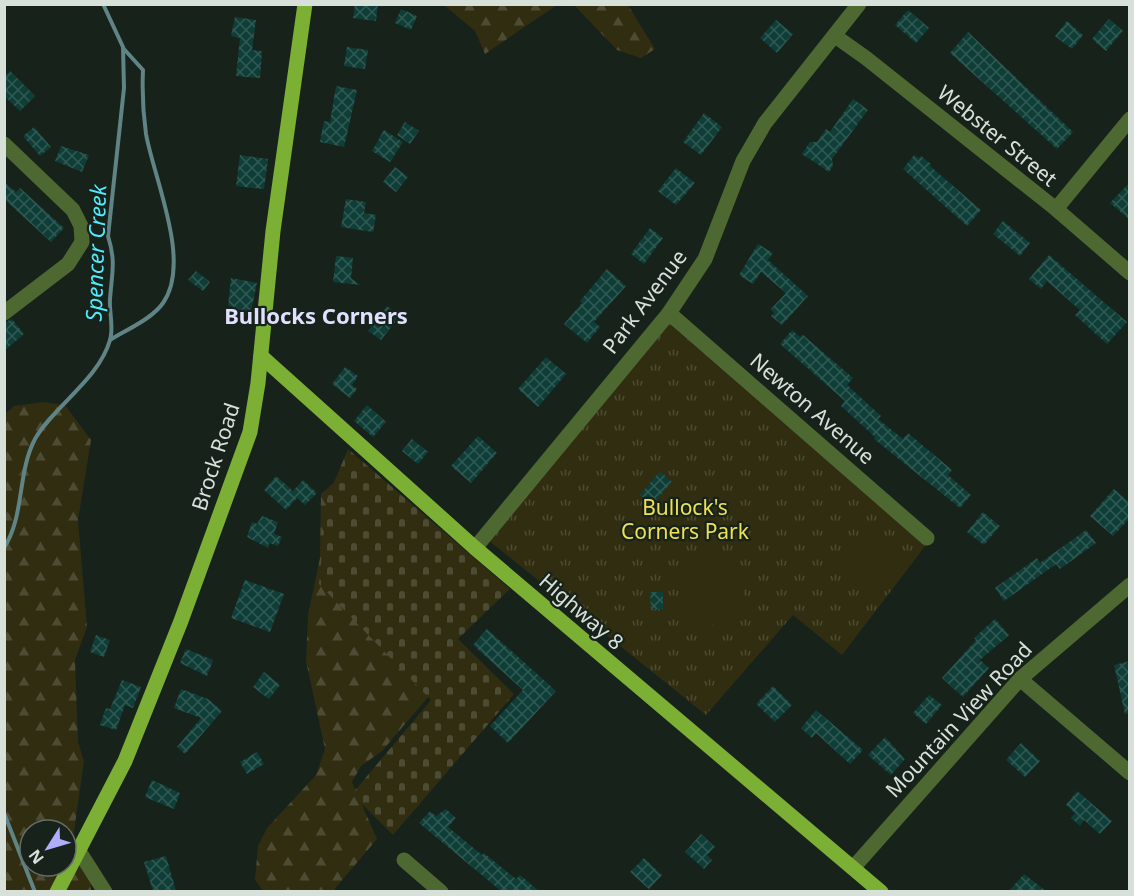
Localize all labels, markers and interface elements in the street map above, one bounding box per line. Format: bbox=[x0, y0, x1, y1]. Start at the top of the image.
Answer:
street label: Webster Street bbox=[932, 78, 1064, 192]
water label: Spencer Creek bbox=[78, 183, 112, 322]
street label: Park Avenue bbox=[596, 244, 693, 359]
district label: Bullocks Corners bbox=[224, 300, 408, 330]
street label: Newton Avenue bbox=[744, 346, 881, 470]
street label: Brock Road bbox=[184, 399, 246, 514]
park label: Bullock's Corners Park bbox=[621, 493, 750, 545]
street label: Highway 8 bbox=[533, 567, 630, 656]
street label: Mountain View Road bbox=[879, 636, 1038, 803]
north arrow bbox=[18, 818, 78, 878]
text: N bbox=[23, 845, 49, 869]

